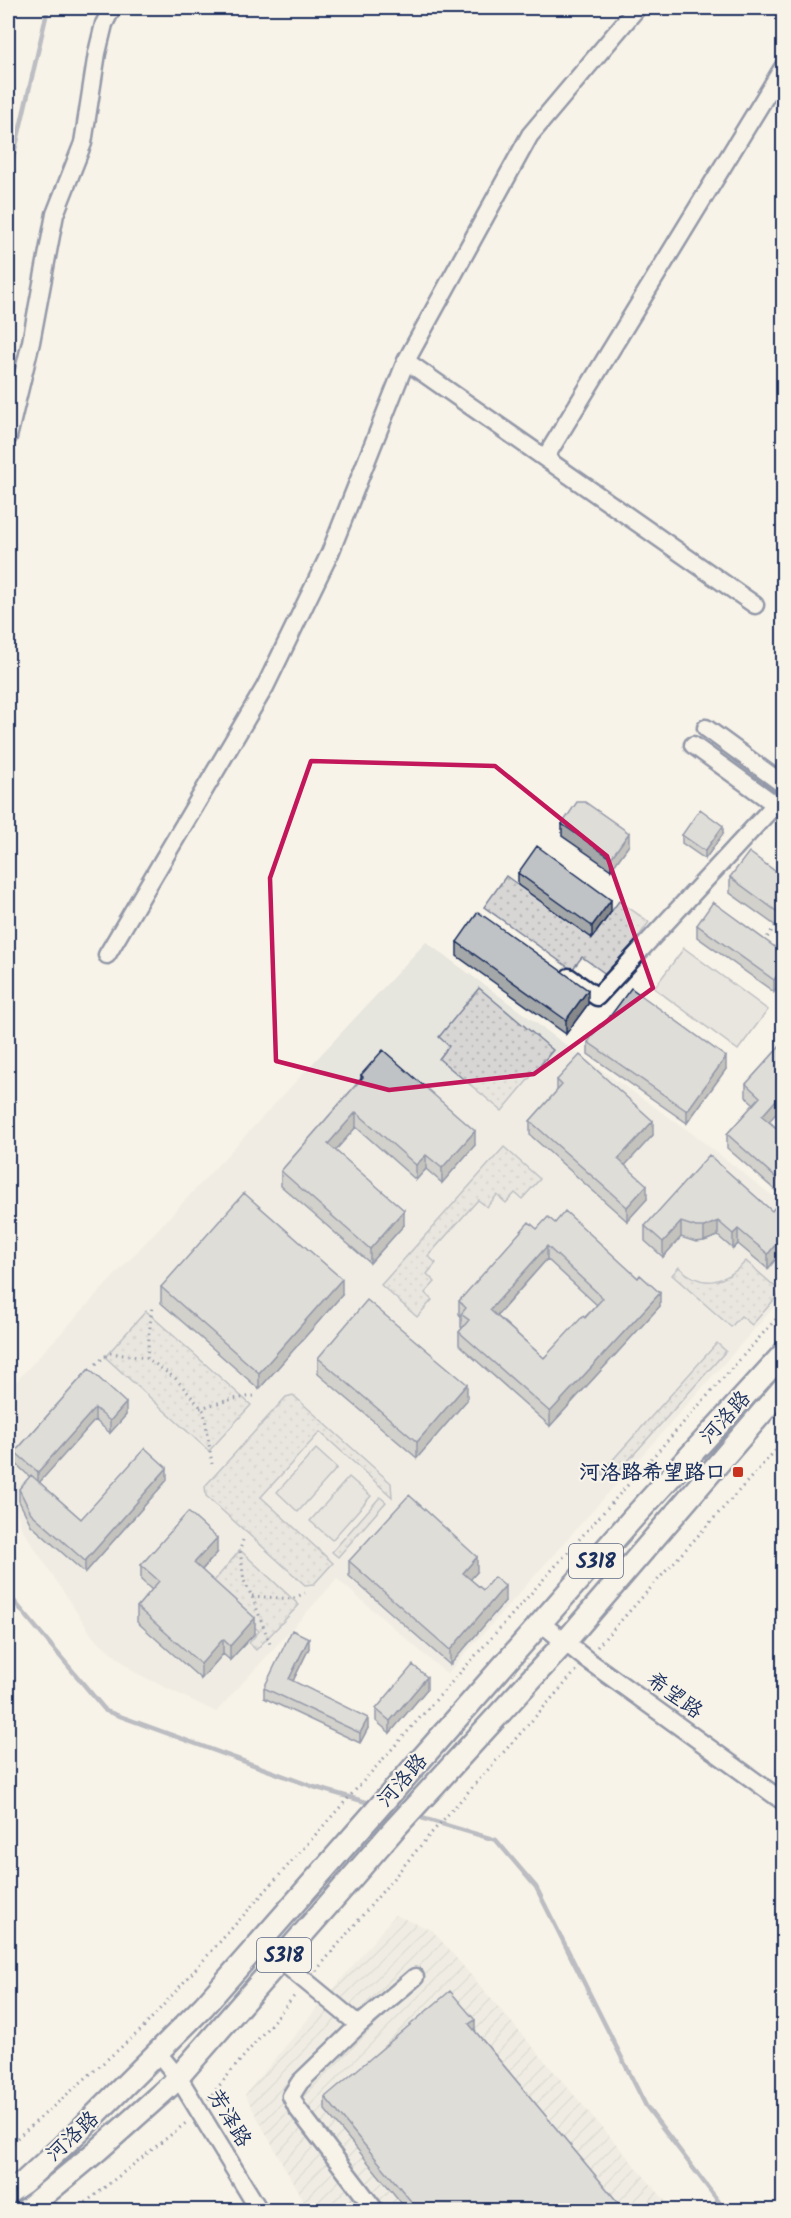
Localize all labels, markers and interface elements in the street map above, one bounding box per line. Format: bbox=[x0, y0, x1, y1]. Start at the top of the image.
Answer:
street label: 河洛路 bbox=[693, 1384, 759, 1452]
place label: 河洛路希望路口 bbox=[579, 1457, 726, 1490]
marker: 河洛路希望路口 bbox=[731, 1465, 745, 1479]
road number: S318 bbox=[569, 1544, 623, 1578]
street label: 希望路 bbox=[639, 1664, 709, 1728]
street label: 河洛路 bbox=[370, 1746, 436, 1816]
road number: S318 bbox=[257, 1938, 311, 1972]
street label: 芳泽路 bbox=[198, 2083, 259, 2154]
street label: 河洛路 bbox=[39, 2104, 107, 2171]

